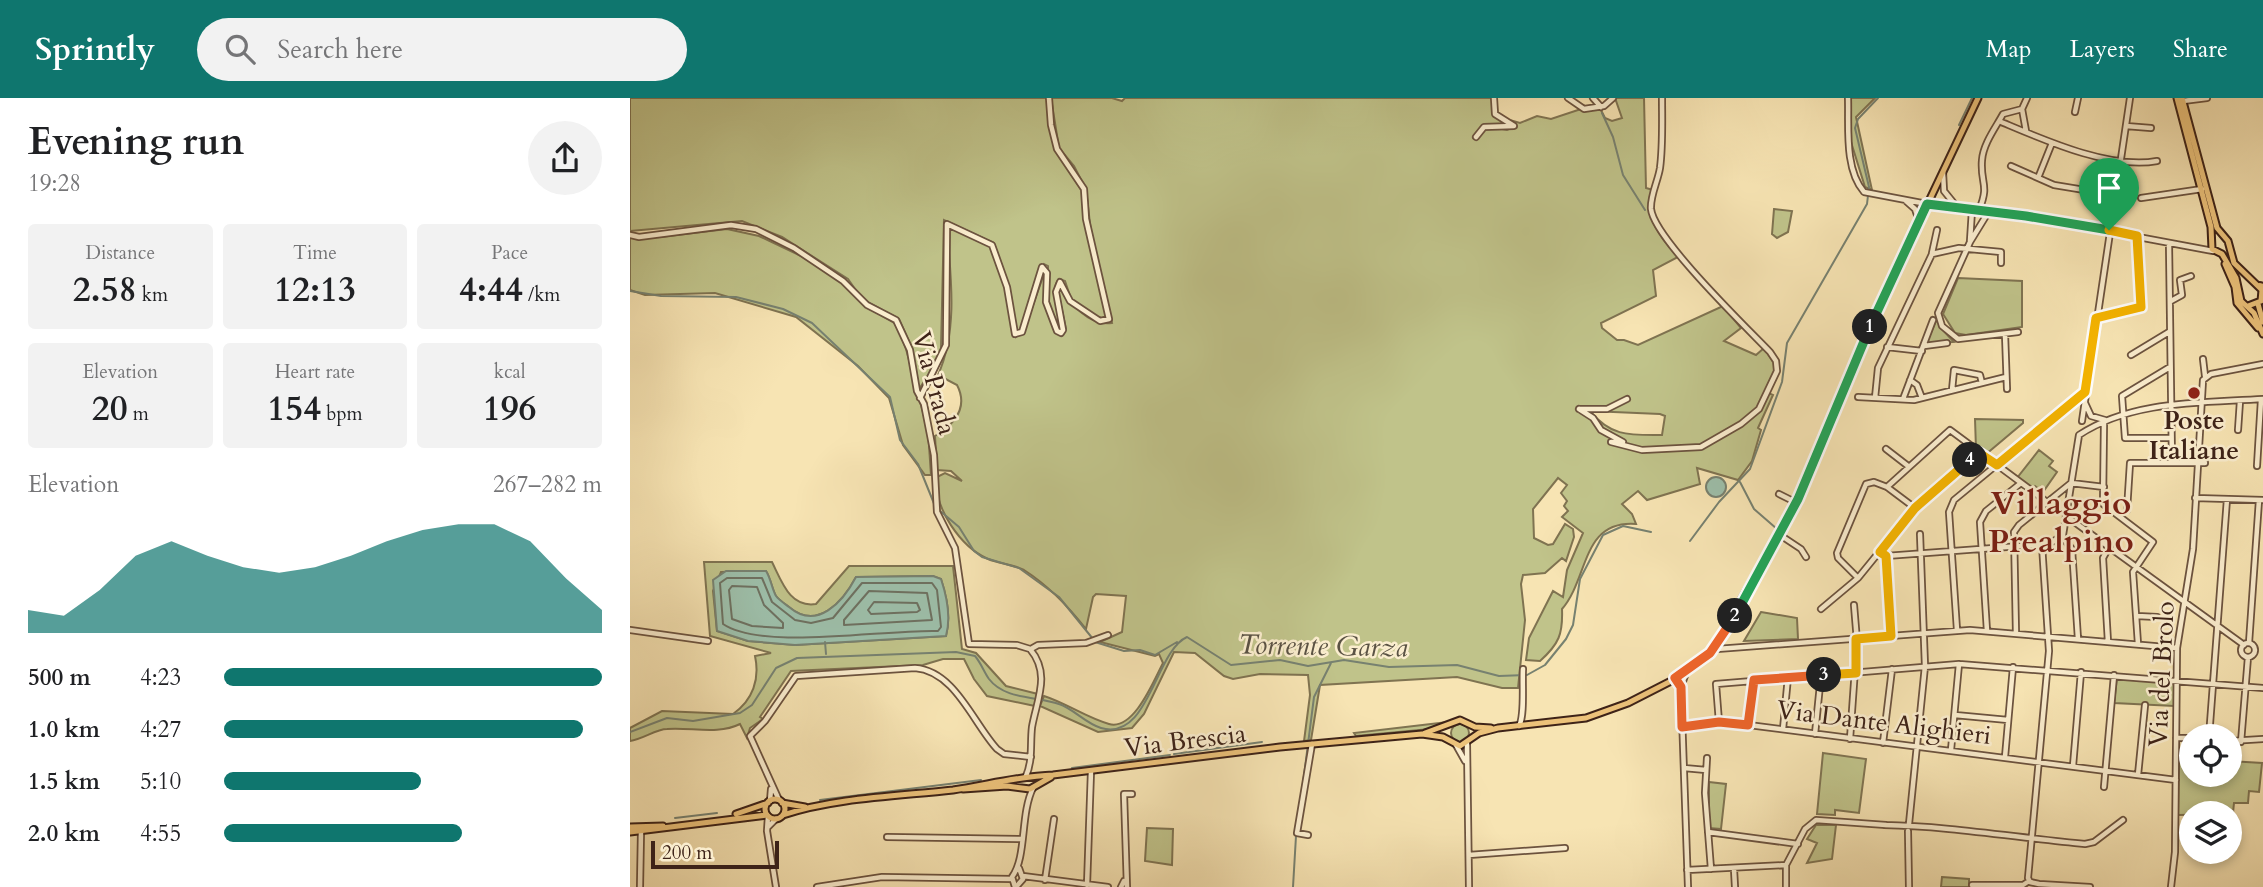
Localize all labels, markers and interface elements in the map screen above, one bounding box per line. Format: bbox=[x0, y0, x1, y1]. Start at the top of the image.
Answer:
search box bbox=[197, 18, 687, 81]
text: Sprintly bbox=[35, 27, 155, 72]
icon: search bbox=[221, 30, 259, 68]
text: Search here bbox=[277, 32, 403, 67]
text: Map bbox=[1986, 33, 2032, 66]
text: Layers bbox=[2070, 33, 2135, 66]
text: Share bbox=[2173, 33, 2228, 66]
text: Evening run bbox=[28, 116, 244, 168]
button: share bbox=[528, 121, 602, 195]
pin bbox=[2079, 158, 2139, 230]
text: 19:28 bbox=[28, 168, 81, 199]
icon: arrive bbox=[2090, 169, 2128, 207]
text: Distance bbox=[86, 240, 155, 266]
text: Time bbox=[293, 240, 337, 266]
text: Pace bbox=[491, 240, 528, 266]
text: 2.58 bbox=[73, 266, 137, 314]
text: 12:13 bbox=[274, 266, 356, 314]
text: 4:44 bbox=[459, 266, 523, 314]
text: km bbox=[137, 282, 168, 308]
text: /km bbox=[523, 282, 560, 308]
pin: 1 bbox=[1852, 310, 1888, 344]
text: 1 bbox=[1865, 313, 1874, 339]
street label: Via Prada bbox=[904, 327, 965, 439]
text: Elevation bbox=[83, 359, 158, 385]
text: Heart rate bbox=[275, 359, 355, 385]
text: kcal bbox=[494, 359, 526, 385]
text: 20 bbox=[92, 385, 128, 433]
text: 154 bbox=[267, 385, 321, 433]
text: 196 bbox=[483, 385, 537, 433]
marker: Poste Italiane bbox=[2186, 385, 2202, 401]
text: m bbox=[128, 401, 149, 427]
text: bpm bbox=[321, 401, 363, 427]
place label: Poste Italiane bbox=[2149, 403, 2239, 468]
pin: 4 bbox=[1952, 442, 1988, 478]
text: 4 bbox=[1965, 446, 1974, 472]
text: Elevation bbox=[28, 469, 119, 500]
text: 267–282 m bbox=[493, 469, 602, 500]
district label: Villaggio Prealpino bbox=[1988, 481, 2134, 564]
pin: 2 bbox=[1718, 598, 1752, 634]
street label: Via del Brolo bbox=[2140, 600, 2183, 748]
text: 2 bbox=[1730, 602, 1739, 628]
water label: Torrente Garza bbox=[1238, 626, 1408, 666]
pin: 3 bbox=[1806, 658, 1842, 692]
text: 3 bbox=[1819, 661, 1828, 687]
text: 500 m bbox=[28, 662, 91, 693]
text: 4:23 bbox=[140, 662, 181, 693]
street label: Via Dante Alighieri bbox=[1775, 692, 1993, 753]
text: 1.0 km bbox=[28, 714, 100, 745]
text: 4:27 bbox=[140, 714, 181, 745]
street label: Via Brescia bbox=[1122, 716, 1248, 765]
map controls bbox=[2179, 724, 2242, 864]
button: locate bbox=[2179, 724, 2242, 787]
text: 1.5 km bbox=[28, 766, 100, 797]
text: 5:10 bbox=[140, 766, 181, 797]
button: layers bbox=[2179, 801, 2242, 864]
text: 2.0 km bbox=[28, 818, 100, 849]
text: 4:55 bbox=[140, 818, 181, 849]
scale bar bbox=[651, 838, 779, 870]
text: 200 m bbox=[662, 840, 712, 866]

